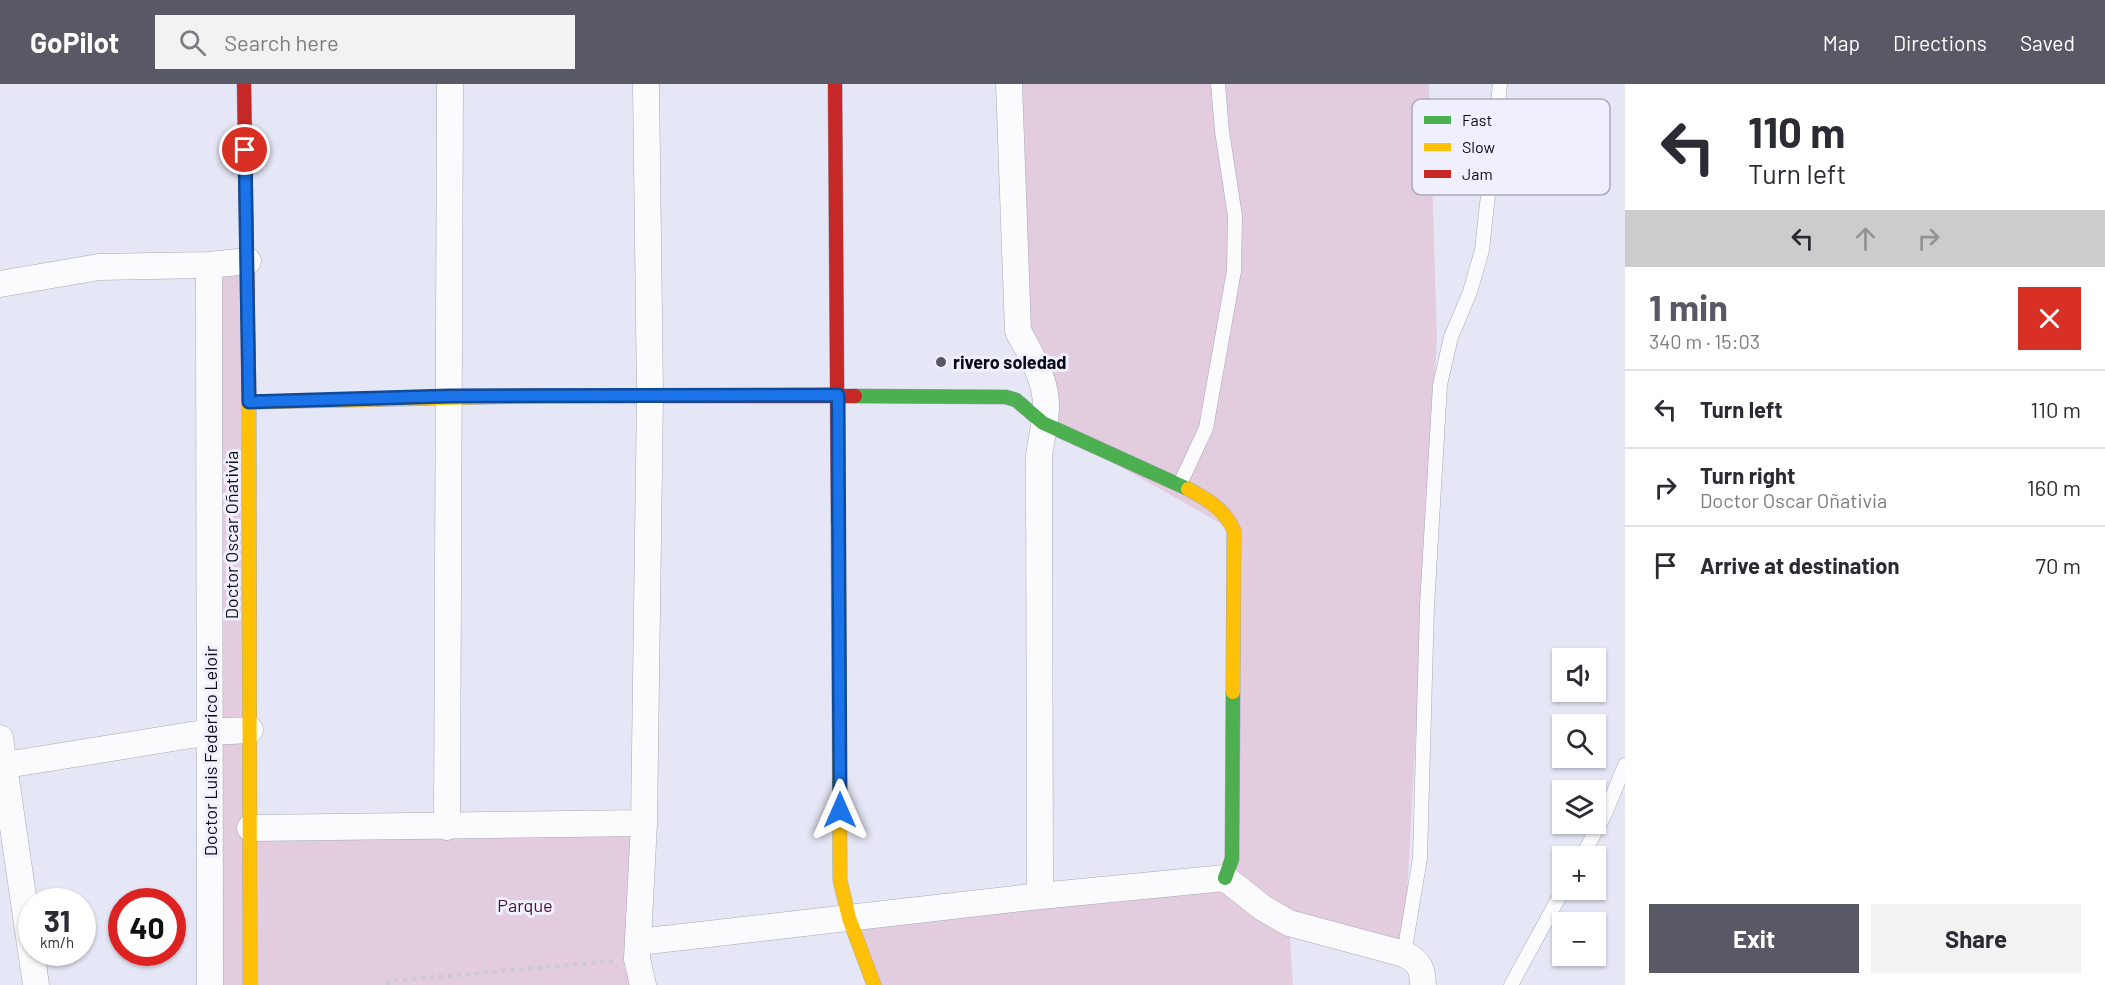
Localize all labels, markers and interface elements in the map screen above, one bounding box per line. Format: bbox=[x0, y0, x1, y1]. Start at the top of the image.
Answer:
search box bbox=[155, 15, 575, 69]
text: GoPilot bbox=[30, 25, 119, 59]
icon: search bbox=[176, 26, 209, 59]
text: Search here bbox=[224, 29, 339, 55]
text: Map bbox=[1823, 30, 1860, 55]
text: Directions bbox=[1893, 30, 1987, 55]
text: Saved bbox=[2020, 30, 2075, 55]
legend bbox=[1412, 99, 1610, 195]
text: 110 m bbox=[1748, 106, 1845, 156]
icon: left bbox=[1649, 108, 1727, 186]
text: Fast bbox=[1462, 110, 1492, 129]
pin bbox=[219, 124, 270, 175]
icon: arrive bbox=[228, 133, 261, 166]
text: Slow bbox=[1462, 137, 1495, 156]
text: Turn left bbox=[1748, 157, 1846, 189]
text: Jam bbox=[1462, 164, 1493, 183]
icon: left bbox=[1786, 222, 1819, 255]
icon: ahead bbox=[1849, 222, 1882, 255]
icon: right bbox=[1912, 222, 1945, 255]
text: 1 min bbox=[1649, 285, 1728, 328]
button: close bbox=[2018, 287, 2081, 350]
text: 340 m · 15:03 bbox=[1649, 329, 1760, 353]
place label: rivero soledad bbox=[953, 351, 1067, 373]
marker: rivero soledad bbox=[934, 355, 948, 369]
icon: left bbox=[1649, 393, 1682, 426]
text: Turn left bbox=[1700, 396, 1783, 422]
text: 110 m bbox=[2031, 396, 2081, 422]
street label: Doctor Oscar Oñativia bbox=[220, 451, 242, 619]
text: Turn right bbox=[1700, 462, 1795, 488]
icon: right bbox=[1649, 471, 1682, 504]
text: 160 m bbox=[2027, 474, 2081, 500]
text: Doctor Oscar Oñativia bbox=[1700, 488, 1887, 512]
icon: arrive bbox=[1649, 549, 1682, 582]
text: Arrive at destination bbox=[1700, 552, 1899, 578]
text: 70 m bbox=[2036, 552, 2081, 578]
street label: Doctor Luis Federico Leloir bbox=[199, 645, 221, 856]
map controls bbox=[1552, 648, 1606, 966]
button: sound bbox=[1552, 648, 1606, 702]
button: search bbox=[1552, 714, 1606, 768]
position arrow bbox=[808, 778, 872, 842]
button: layers bbox=[1552, 780, 1606, 834]
button: + bbox=[1552, 846, 1606, 900]
speed limit sign: 40 bbox=[108, 888, 186, 966]
park label: Parque bbox=[497, 894, 553, 916]
text: 31 bbox=[44, 902, 70, 938]
button: Exit bbox=[1649, 904, 1859, 973]
button: Share bbox=[1871, 904, 2081, 973]
button: − bbox=[1552, 912, 1606, 966]
text: km/h bbox=[40, 933, 74, 951]

